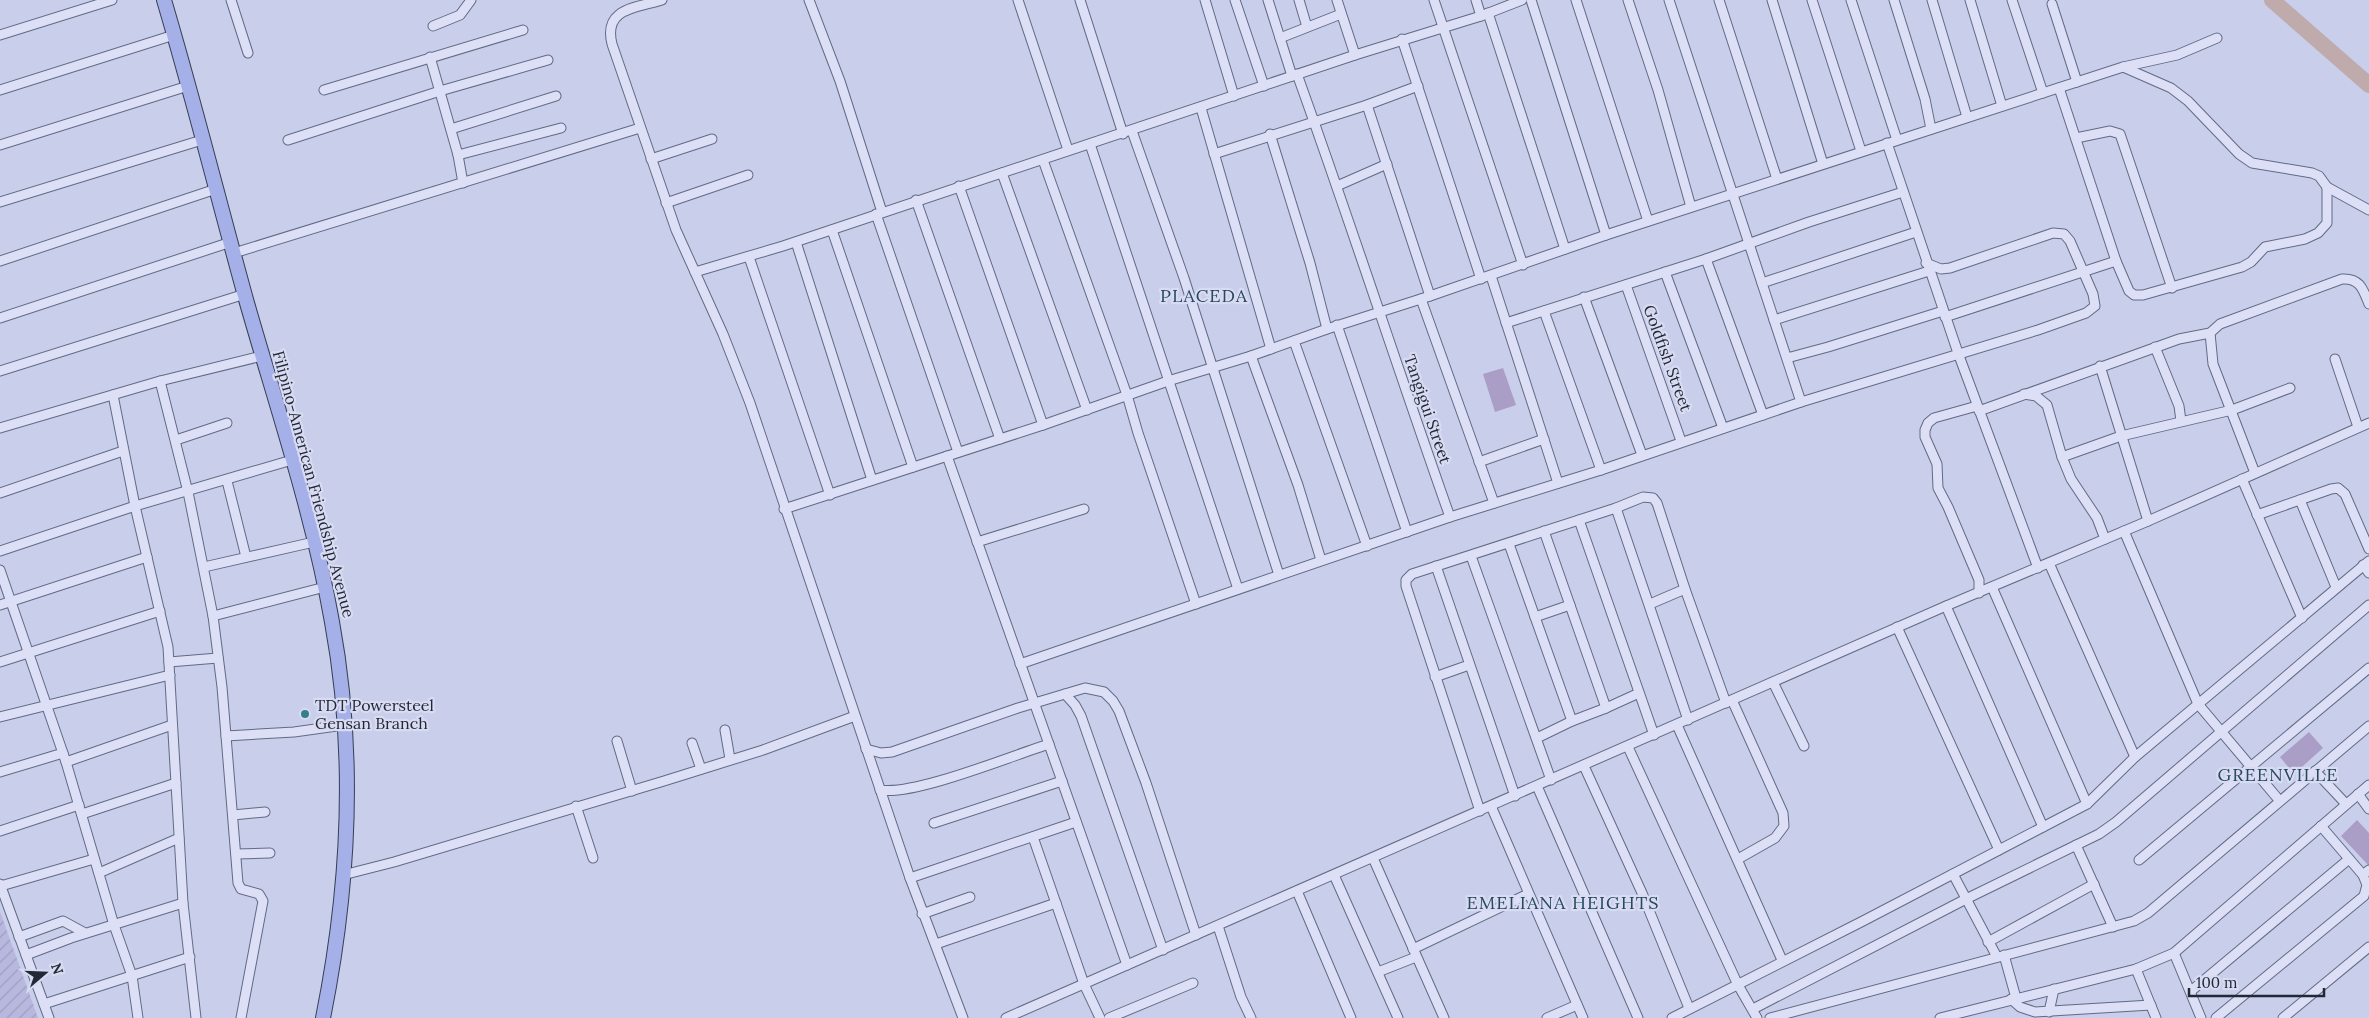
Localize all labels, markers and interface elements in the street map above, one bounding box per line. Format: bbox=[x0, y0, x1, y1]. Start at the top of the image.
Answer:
district label: PLACEDA bbox=[1160, 284, 1248, 307]
street label: Goldfish Street bbox=[1639, 302, 1697, 415]
street label: Filipino-American Friendship Avenue bbox=[269, 348, 359, 620]
street label: Tangigui Street bbox=[1400, 352, 1456, 467]
place label: TDT Powersteel Gensan Branch bbox=[315, 695, 434, 733]
marker: TDT Powersteel Gensan Branch bbox=[299, 708, 311, 720]
district label: GREENVILLE bbox=[2218, 763, 2338, 786]
district label: EMELIANA HEIGHTS bbox=[1467, 891, 1659, 914]
north arrow bbox=[20, 948, 70, 998]
text: N bbox=[47, 961, 68, 977]
scale bar bbox=[2189, 966, 2324, 998]
text: 100 m bbox=[2196, 973, 2237, 992]

